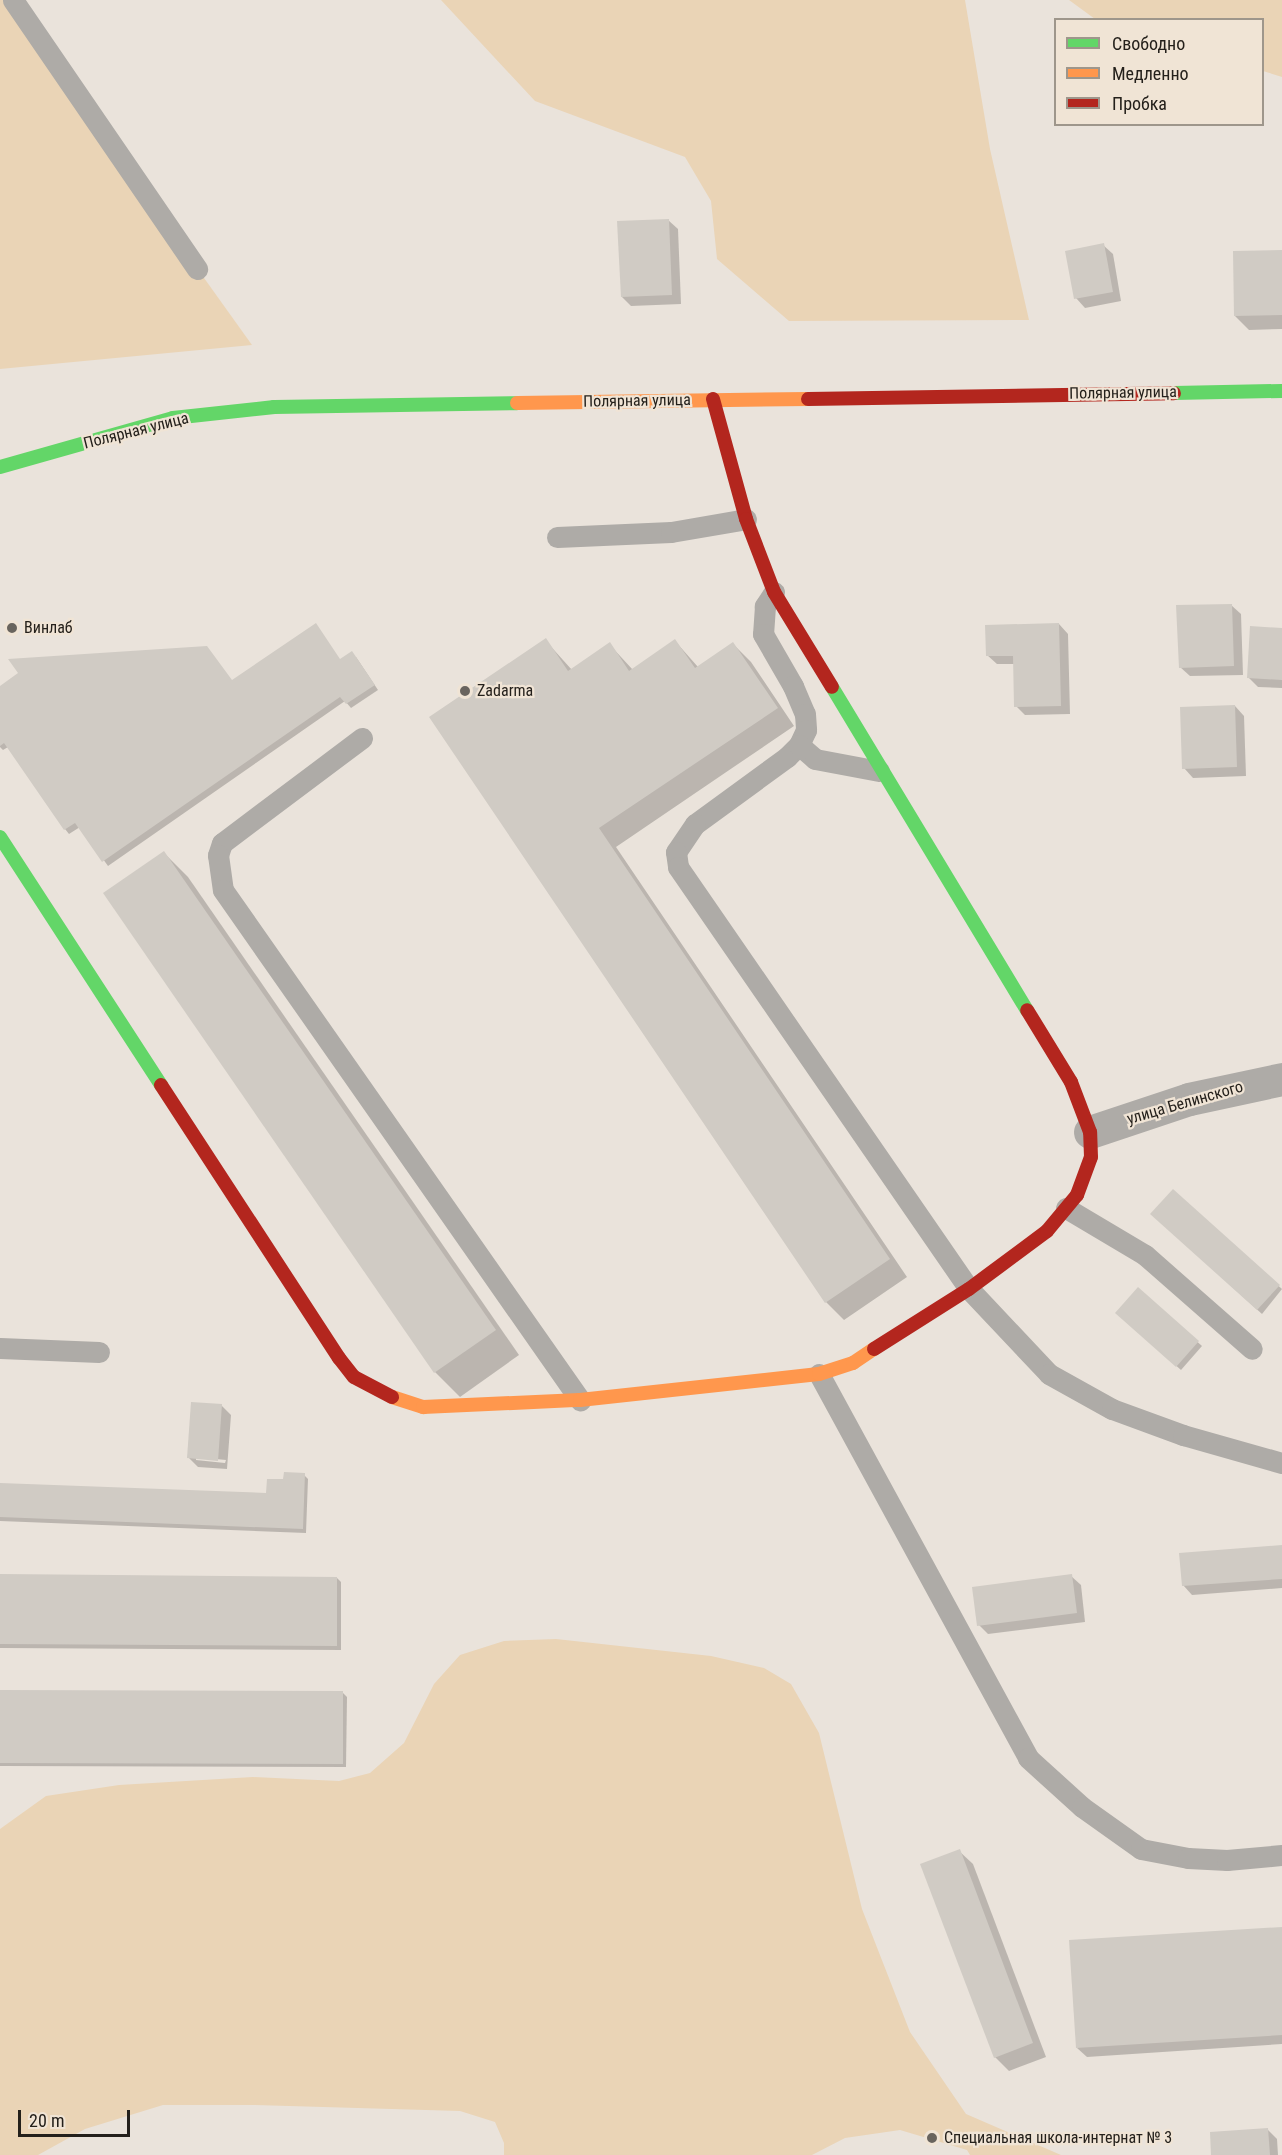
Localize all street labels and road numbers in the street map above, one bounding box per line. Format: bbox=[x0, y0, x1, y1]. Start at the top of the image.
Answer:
street label: Полярная улица bbox=[1069, 382, 1177, 404]
street label: Полярная улица bbox=[583, 390, 691, 412]
street label: Полярная улица bbox=[82, 409, 190, 453]
street label: улица Белинского bbox=[1125, 1077, 1245, 1129]

